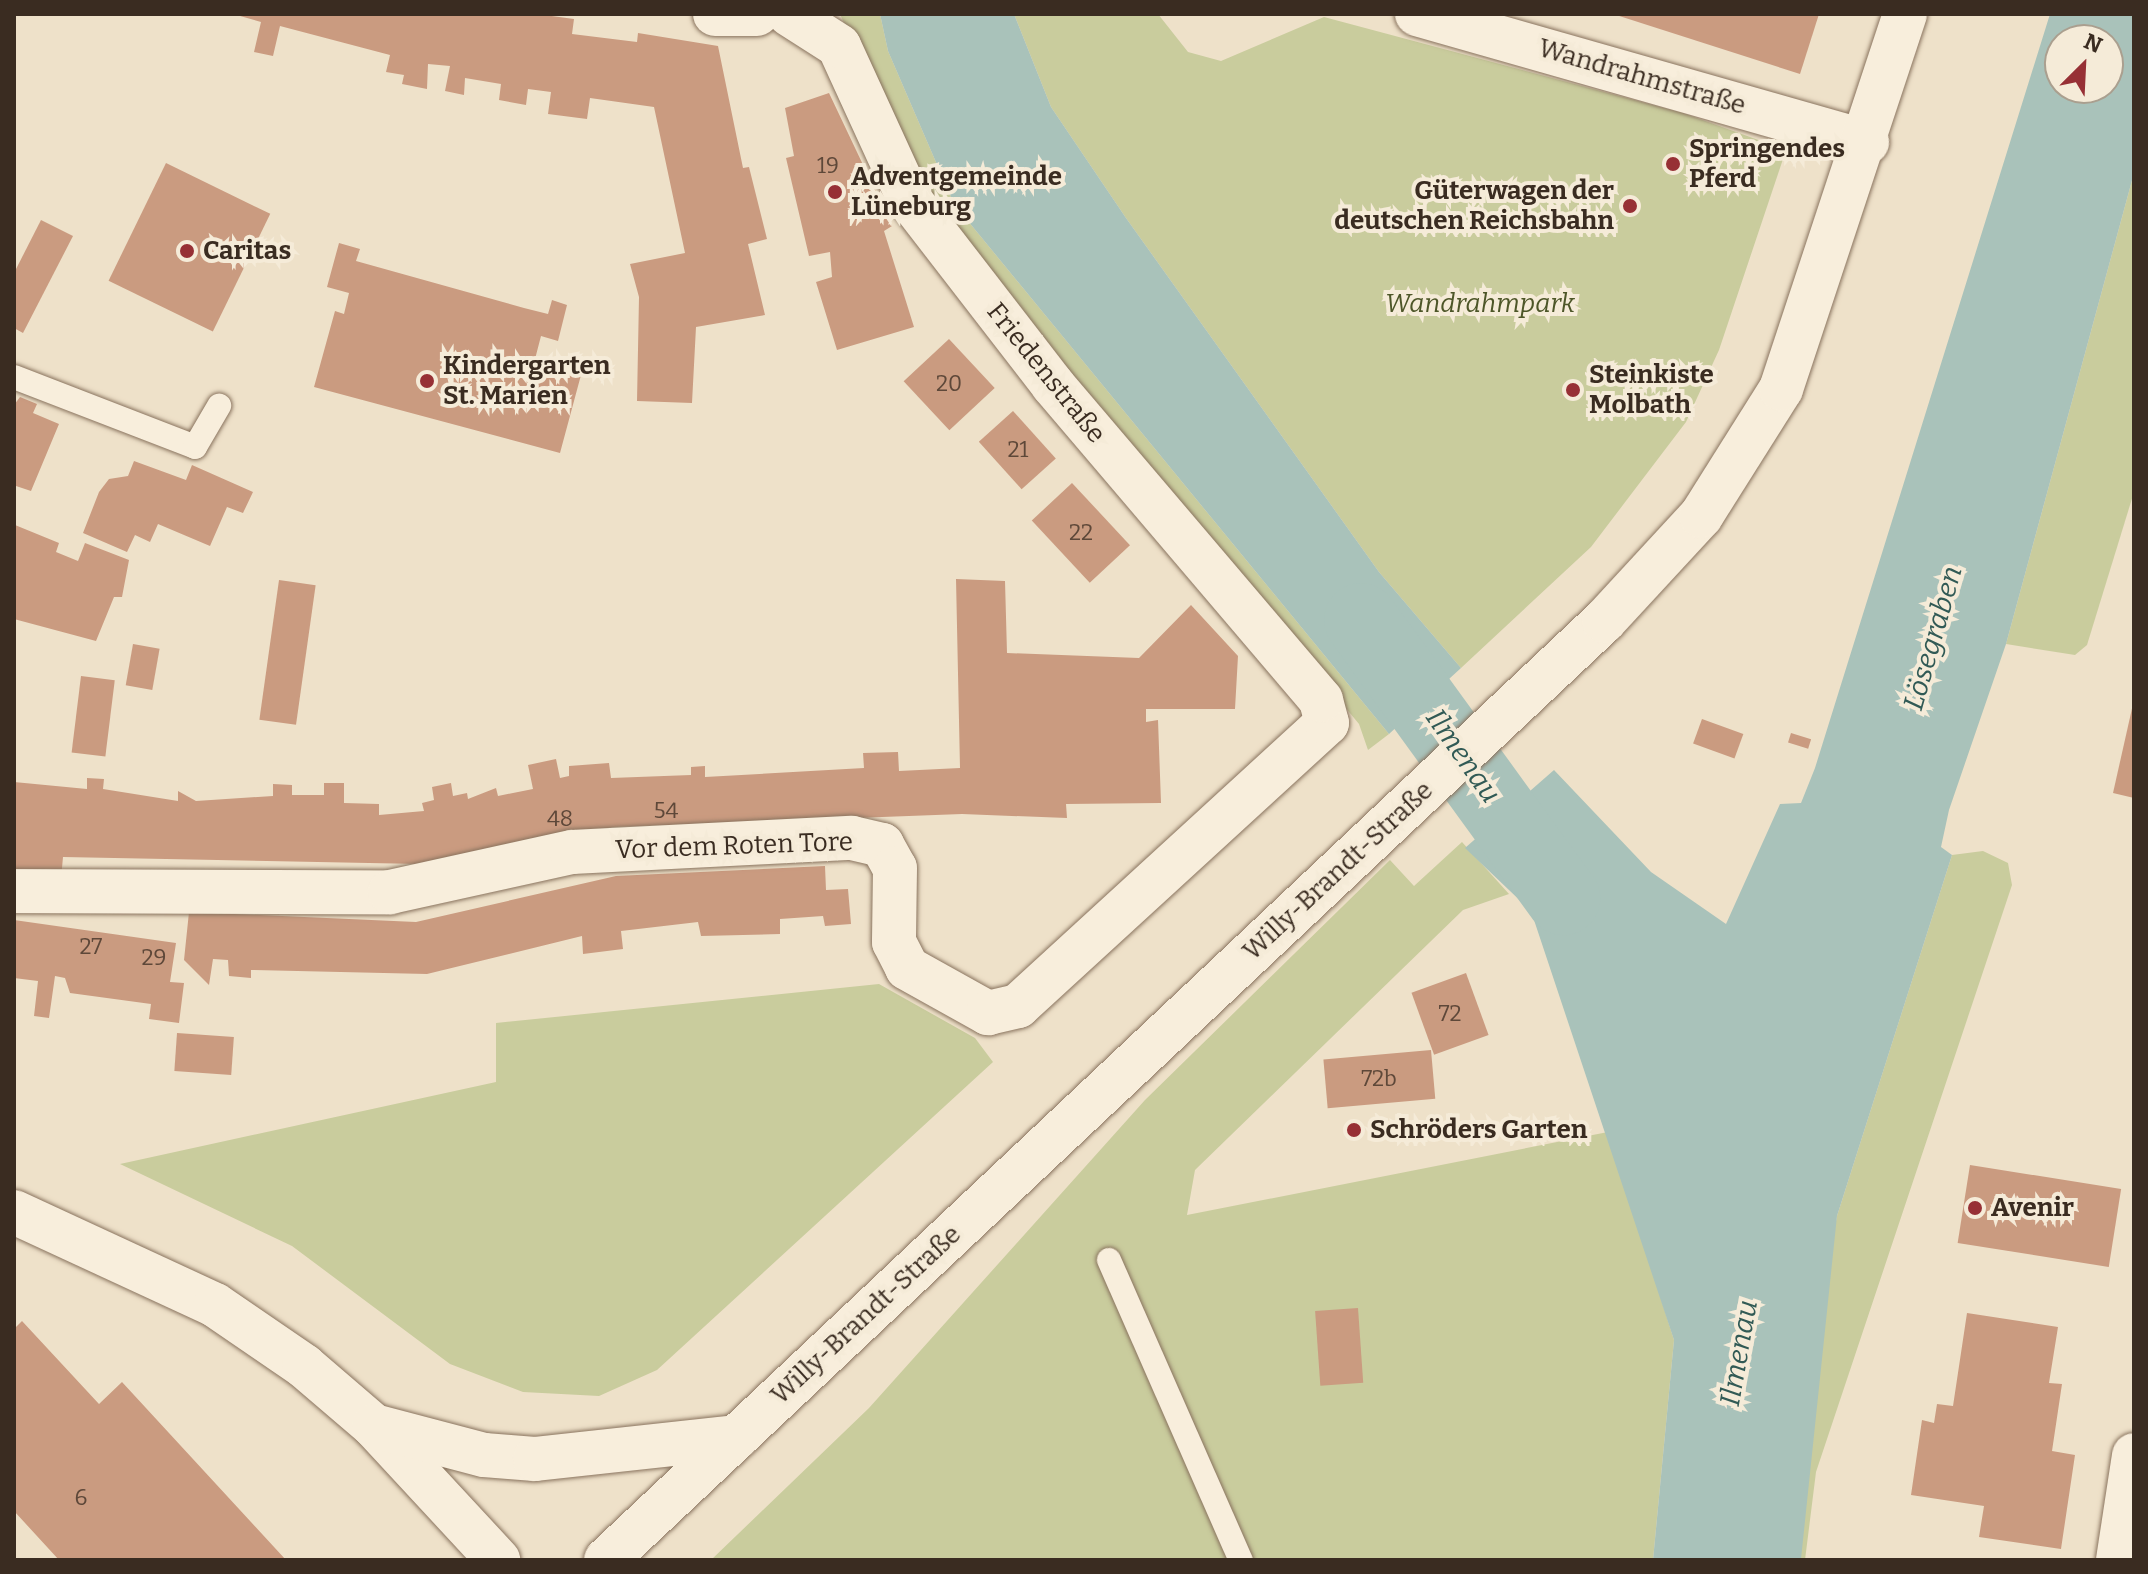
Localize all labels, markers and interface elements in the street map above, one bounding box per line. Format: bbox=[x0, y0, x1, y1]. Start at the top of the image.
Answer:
north arrow bbox=[2044, 24, 2124, 104]
text: N bbox=[2080, 28, 2106, 59]
street label: Wandrahmstraße bbox=[1535, 33, 1749, 121]
place label: Springendes Pferd bbox=[1689, 133, 1845, 194]
house number: 19 bbox=[817, 153, 839, 179]
marker: Springendes Pferd bbox=[1664, 155, 1682, 173]
place label: Adventgemeinde Lüneburg bbox=[851, 161, 1062, 222]
place label: Güterwagen der deutschen Reichsbahn bbox=[1334, 175, 1614, 236]
marker: Adventgemeinde Lüneburg bbox=[826, 183, 844, 201]
marker: Güterwagen der deutschen Reichsbahn bbox=[1621, 197, 1639, 215]
place label: Caritas bbox=[203, 235, 291, 267]
marker: Caritas bbox=[178, 242, 196, 260]
park label: Wandrahmpark bbox=[1385, 288, 1575, 320]
street label: Friedenstraße bbox=[980, 297, 1112, 449]
place label: Kindergarten St. Marien bbox=[443, 350, 611, 412]
place label: Steinkiste Molbath bbox=[1589, 359, 1714, 420]
house number: 20 bbox=[936, 371, 962, 397]
marker: Kindergarten St. Marien bbox=[418, 372, 436, 390]
marker: Steinkiste Molbath bbox=[1564, 381, 1582, 399]
house number: 21 bbox=[1008, 437, 1028, 463]
house number: 22 bbox=[1069, 520, 1093, 546]
water label: Lösegraben bbox=[1896, 562, 1970, 714]
water label: Ilmenau bbox=[1418, 702, 1508, 810]
street label: Willy-Brandt-Straße bbox=[1237, 775, 1439, 967]
house number: 54 bbox=[654, 798, 678, 824]
house number: 48 bbox=[547, 806, 573, 832]
street label: Vor dem Roten Tore bbox=[615, 826, 853, 866]
house number: 27 bbox=[80, 934, 102, 960]
house number: 29 bbox=[142, 945, 166, 971]
house number: 72 bbox=[1439, 1001, 1461, 1027]
house number: 72b bbox=[1361, 1066, 1397, 1092]
place label: Schröders Garten bbox=[1370, 1114, 1587, 1146]
marker: Schröders Garten bbox=[1345, 1121, 1363, 1139]
place label: Avenir bbox=[1991, 1192, 2074, 1224]
marker: Avenir bbox=[1966, 1199, 1984, 1217]
street label: Willy-Brandt-Straße bbox=[765, 1219, 967, 1411]
water label: Ilmenau bbox=[1713, 1297, 1765, 1409]
house number: 6 bbox=[75, 1485, 87, 1511]

